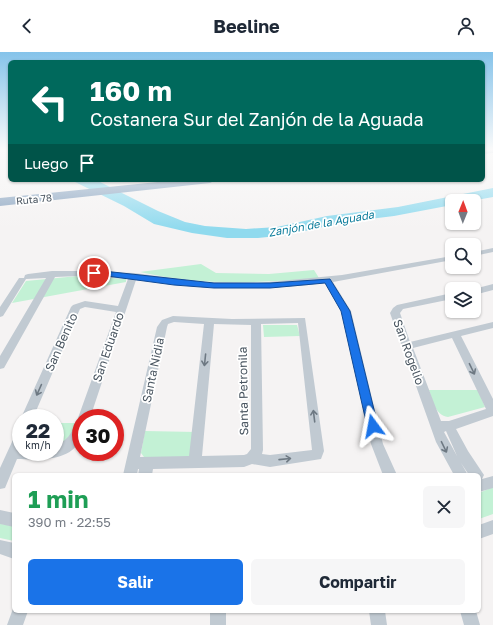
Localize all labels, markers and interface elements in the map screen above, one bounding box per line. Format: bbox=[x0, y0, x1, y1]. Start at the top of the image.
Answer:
icon: back bbox=[16, 15, 38, 37]
text: Beeline bbox=[213, 15, 280, 37]
icon: person bbox=[455, 15, 477, 37]
text: 160 m bbox=[90, 74, 172, 107]
icon: left bbox=[24, 76, 76, 128]
text: Costanera Sur del Zanjón de la Aguada bbox=[90, 108, 424, 130]
icon: arrive bbox=[76, 152, 98, 174]
text: Luego bbox=[24, 154, 68, 172]
street label: Ruta 78 bbox=[15, 191, 53, 207]
north arrow bbox=[445, 194, 481, 230]
map controls bbox=[445, 194, 481, 318]
water label: Zanjón de la Aguada bbox=[267, 207, 376, 240]
button: search bbox=[445, 238, 481, 274]
pin bbox=[77, 256, 111, 290]
icon: arrive bbox=[83, 262, 105, 284]
button: layers bbox=[445, 282, 481, 318]
street label: San Benito bbox=[41, 310, 81, 374]
street label: San Eduardo bbox=[89, 310, 127, 384]
street label: San Rogelio bbox=[390, 317, 428, 387]
street label: Santa Nidia bbox=[139, 336, 167, 404]
street label: Santa Petronila bbox=[235, 346, 251, 436]
one-way arrow bbox=[202, 353, 209, 366]
one-way arrow bbox=[469, 363, 476, 375]
one-way arrow bbox=[35, 384, 42, 396]
position arrow bbox=[352, 405, 394, 447]
speed limit sign: 30 bbox=[72, 409, 124, 461]
one-way arrow bbox=[310, 410, 318, 423]
text: 22 bbox=[26, 418, 50, 442]
text: km/h bbox=[25, 439, 51, 451]
one-way arrow bbox=[441, 441, 449, 453]
one-way arrow bbox=[278, 455, 291, 463]
text: 1 min bbox=[28, 484, 88, 513]
button: close bbox=[423, 486, 465, 528]
text: 390 m · 22:55 bbox=[28, 514, 111, 530]
button: Salir bbox=[28, 559, 243, 605]
button: Compartir bbox=[251, 559, 465, 605]

